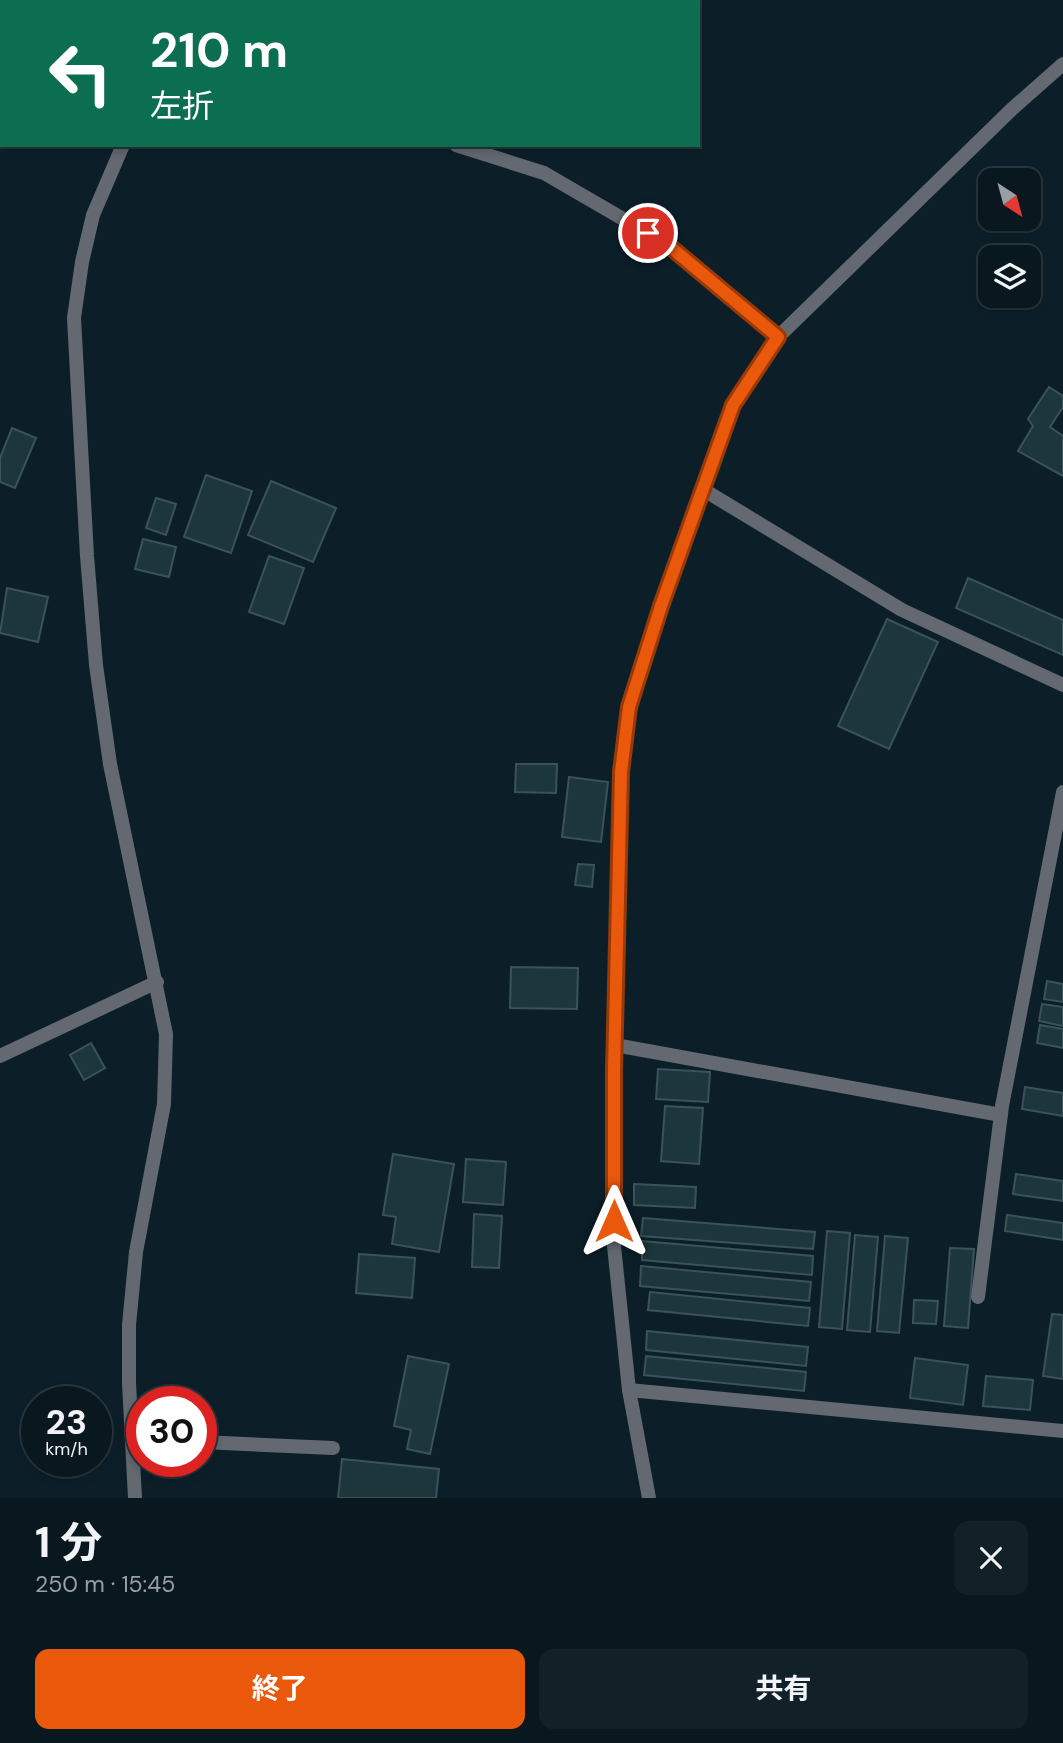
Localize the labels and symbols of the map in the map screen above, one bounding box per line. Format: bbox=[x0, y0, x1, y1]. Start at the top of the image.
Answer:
north arrow bbox=[978, 168, 1041, 231]
pin bbox=[618, 203, 678, 263]
position arrow bbox=[577, 1184, 651, 1258]
speed limit sign: 30 bbox=[126, 1386, 217, 1477]

